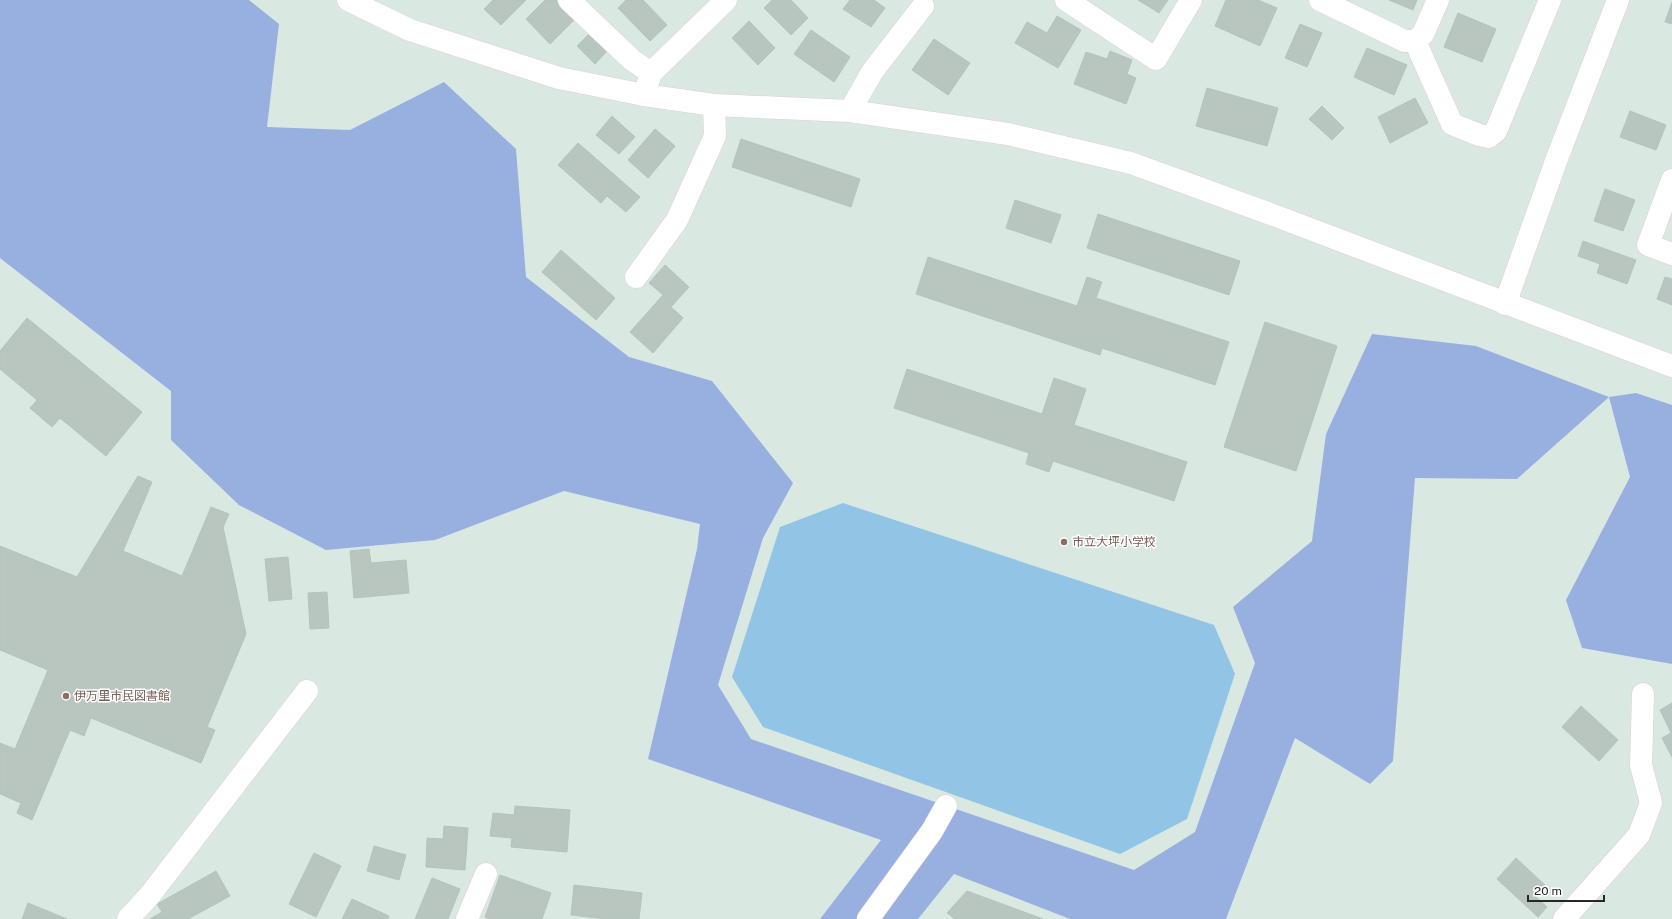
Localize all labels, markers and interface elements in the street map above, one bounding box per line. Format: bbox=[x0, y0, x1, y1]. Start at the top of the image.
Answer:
place label: 市立大坪小学校 bbox=[1072, 535, 1156, 549]
marker: 市立大坪小学校 bbox=[1059, 537, 1069, 547]
place label: 伊万里市民図書館 bbox=[74, 689, 170, 703]
marker: 伊万里市民図書館 bbox=[61, 691, 71, 701]
scale bar bbox=[1528, 877, 1604, 903]
text: 20 m bbox=[1534, 884, 1562, 898]

